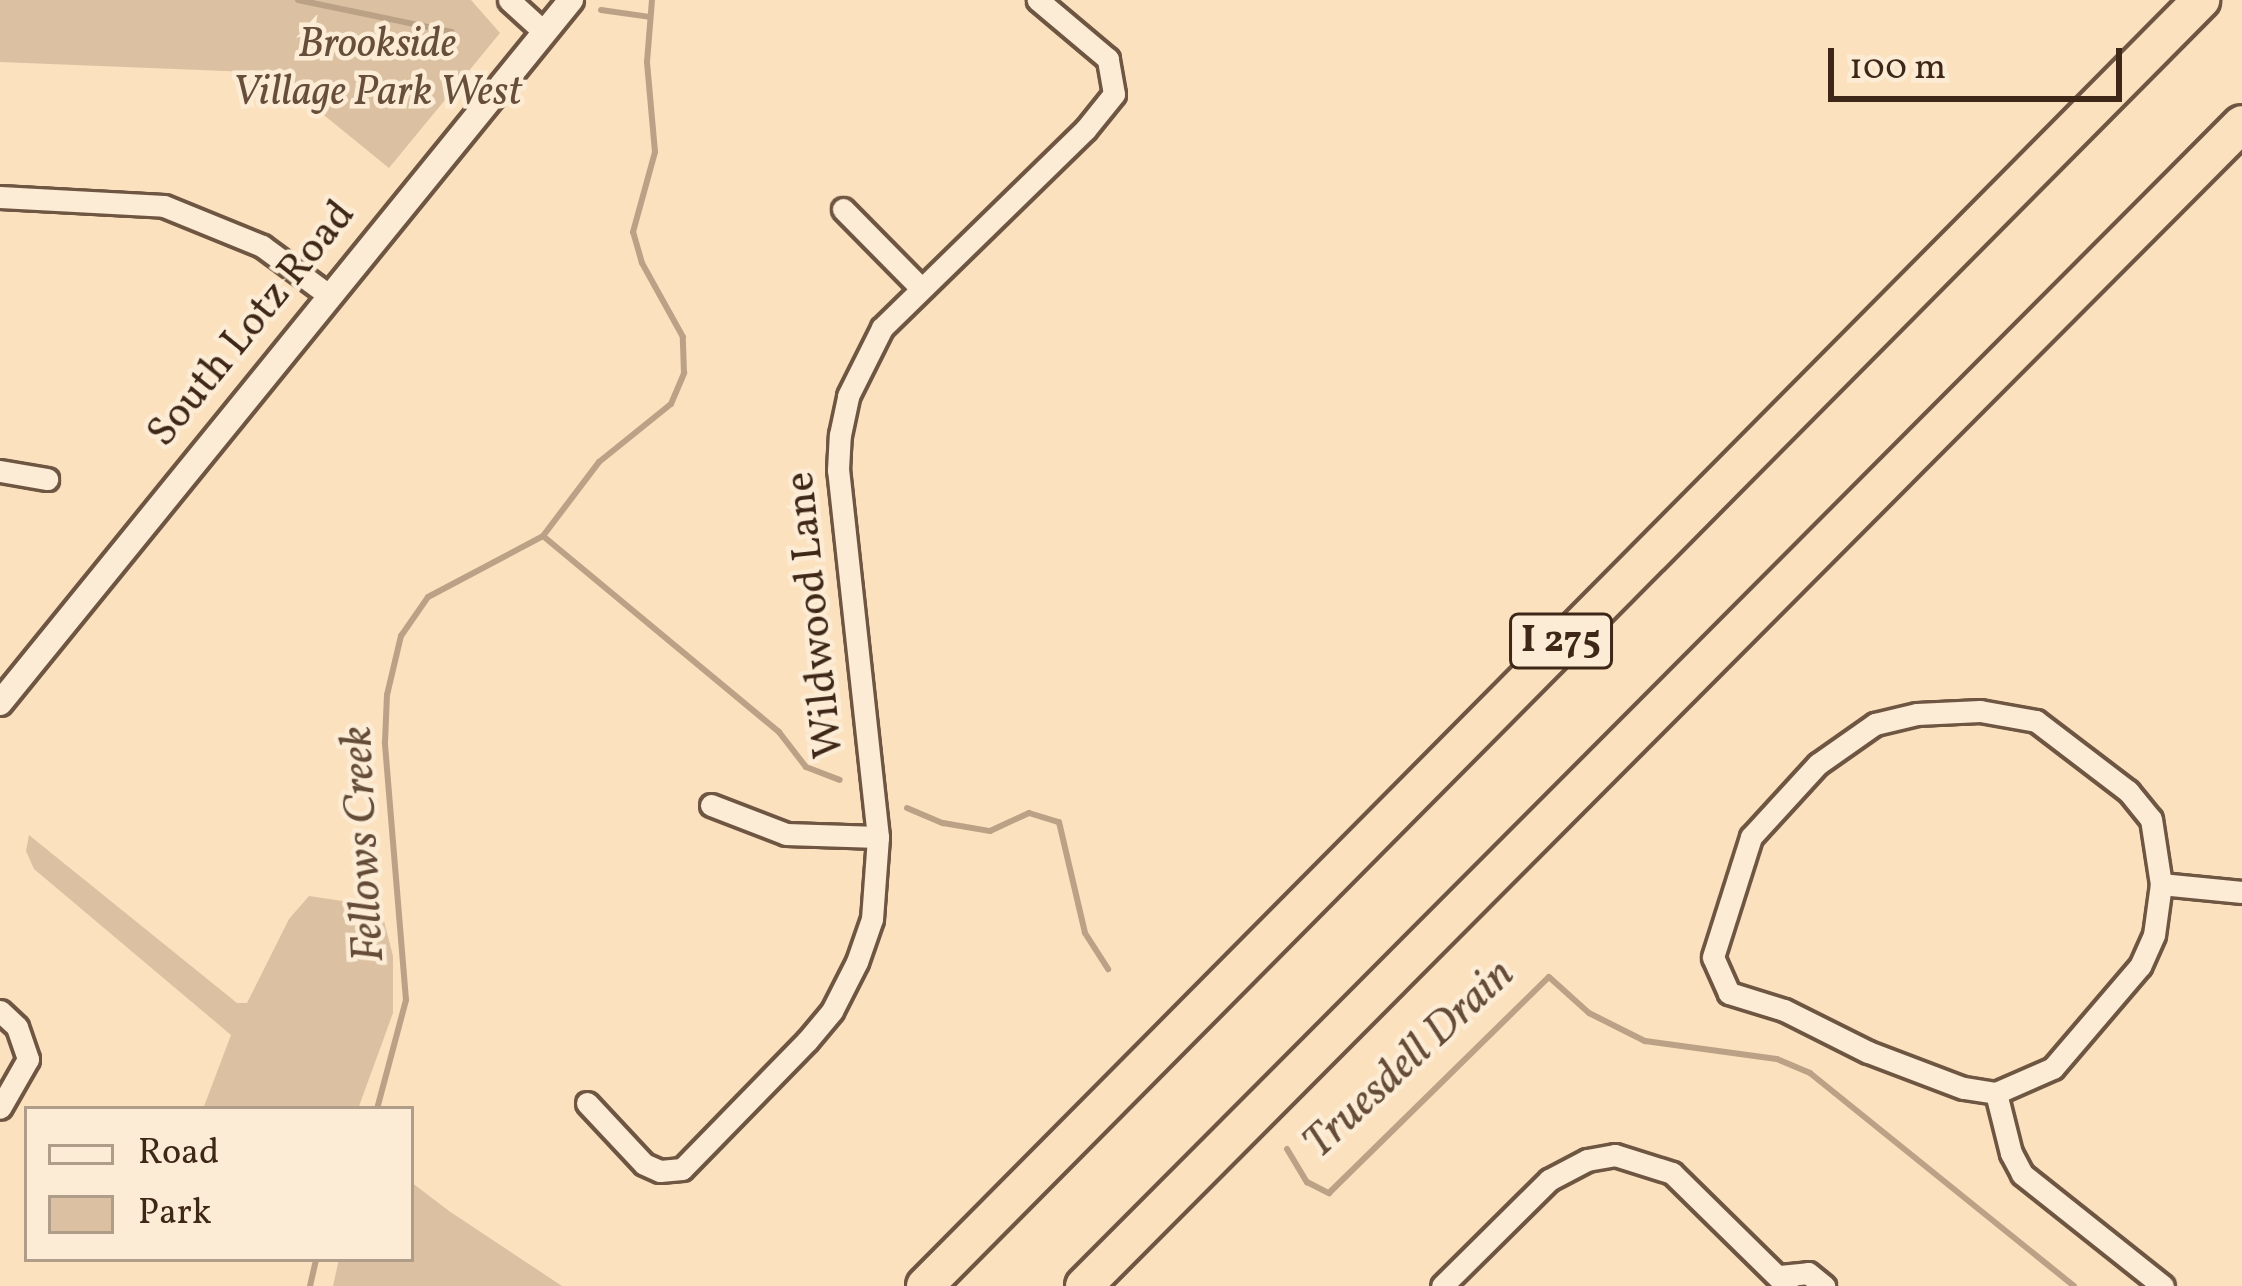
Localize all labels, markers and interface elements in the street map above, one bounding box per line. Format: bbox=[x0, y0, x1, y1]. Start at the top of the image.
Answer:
park label: Brookside Village Park West bbox=[232, 21, 522, 120]
scale bar bbox=[1834, 24, 2128, 98]
text: 100 m bbox=[1849, 44, 1946, 94]
street label: South Lotz Road bbox=[138, 192, 368, 458]
street label: Wildwood Lane bbox=[777, 469, 857, 761]
road number: I 275 bbox=[1507, 608, 1615, 674]
water label: Fellows Creek bbox=[332, 724, 398, 964]
water label: Truesdell Drain bbox=[1293, 949, 1527, 1171]
legend bbox=[24, 1106, 414, 1262]
text: Road bbox=[138, 1129, 219, 1179]
text: Park bbox=[138, 1189, 212, 1239]

